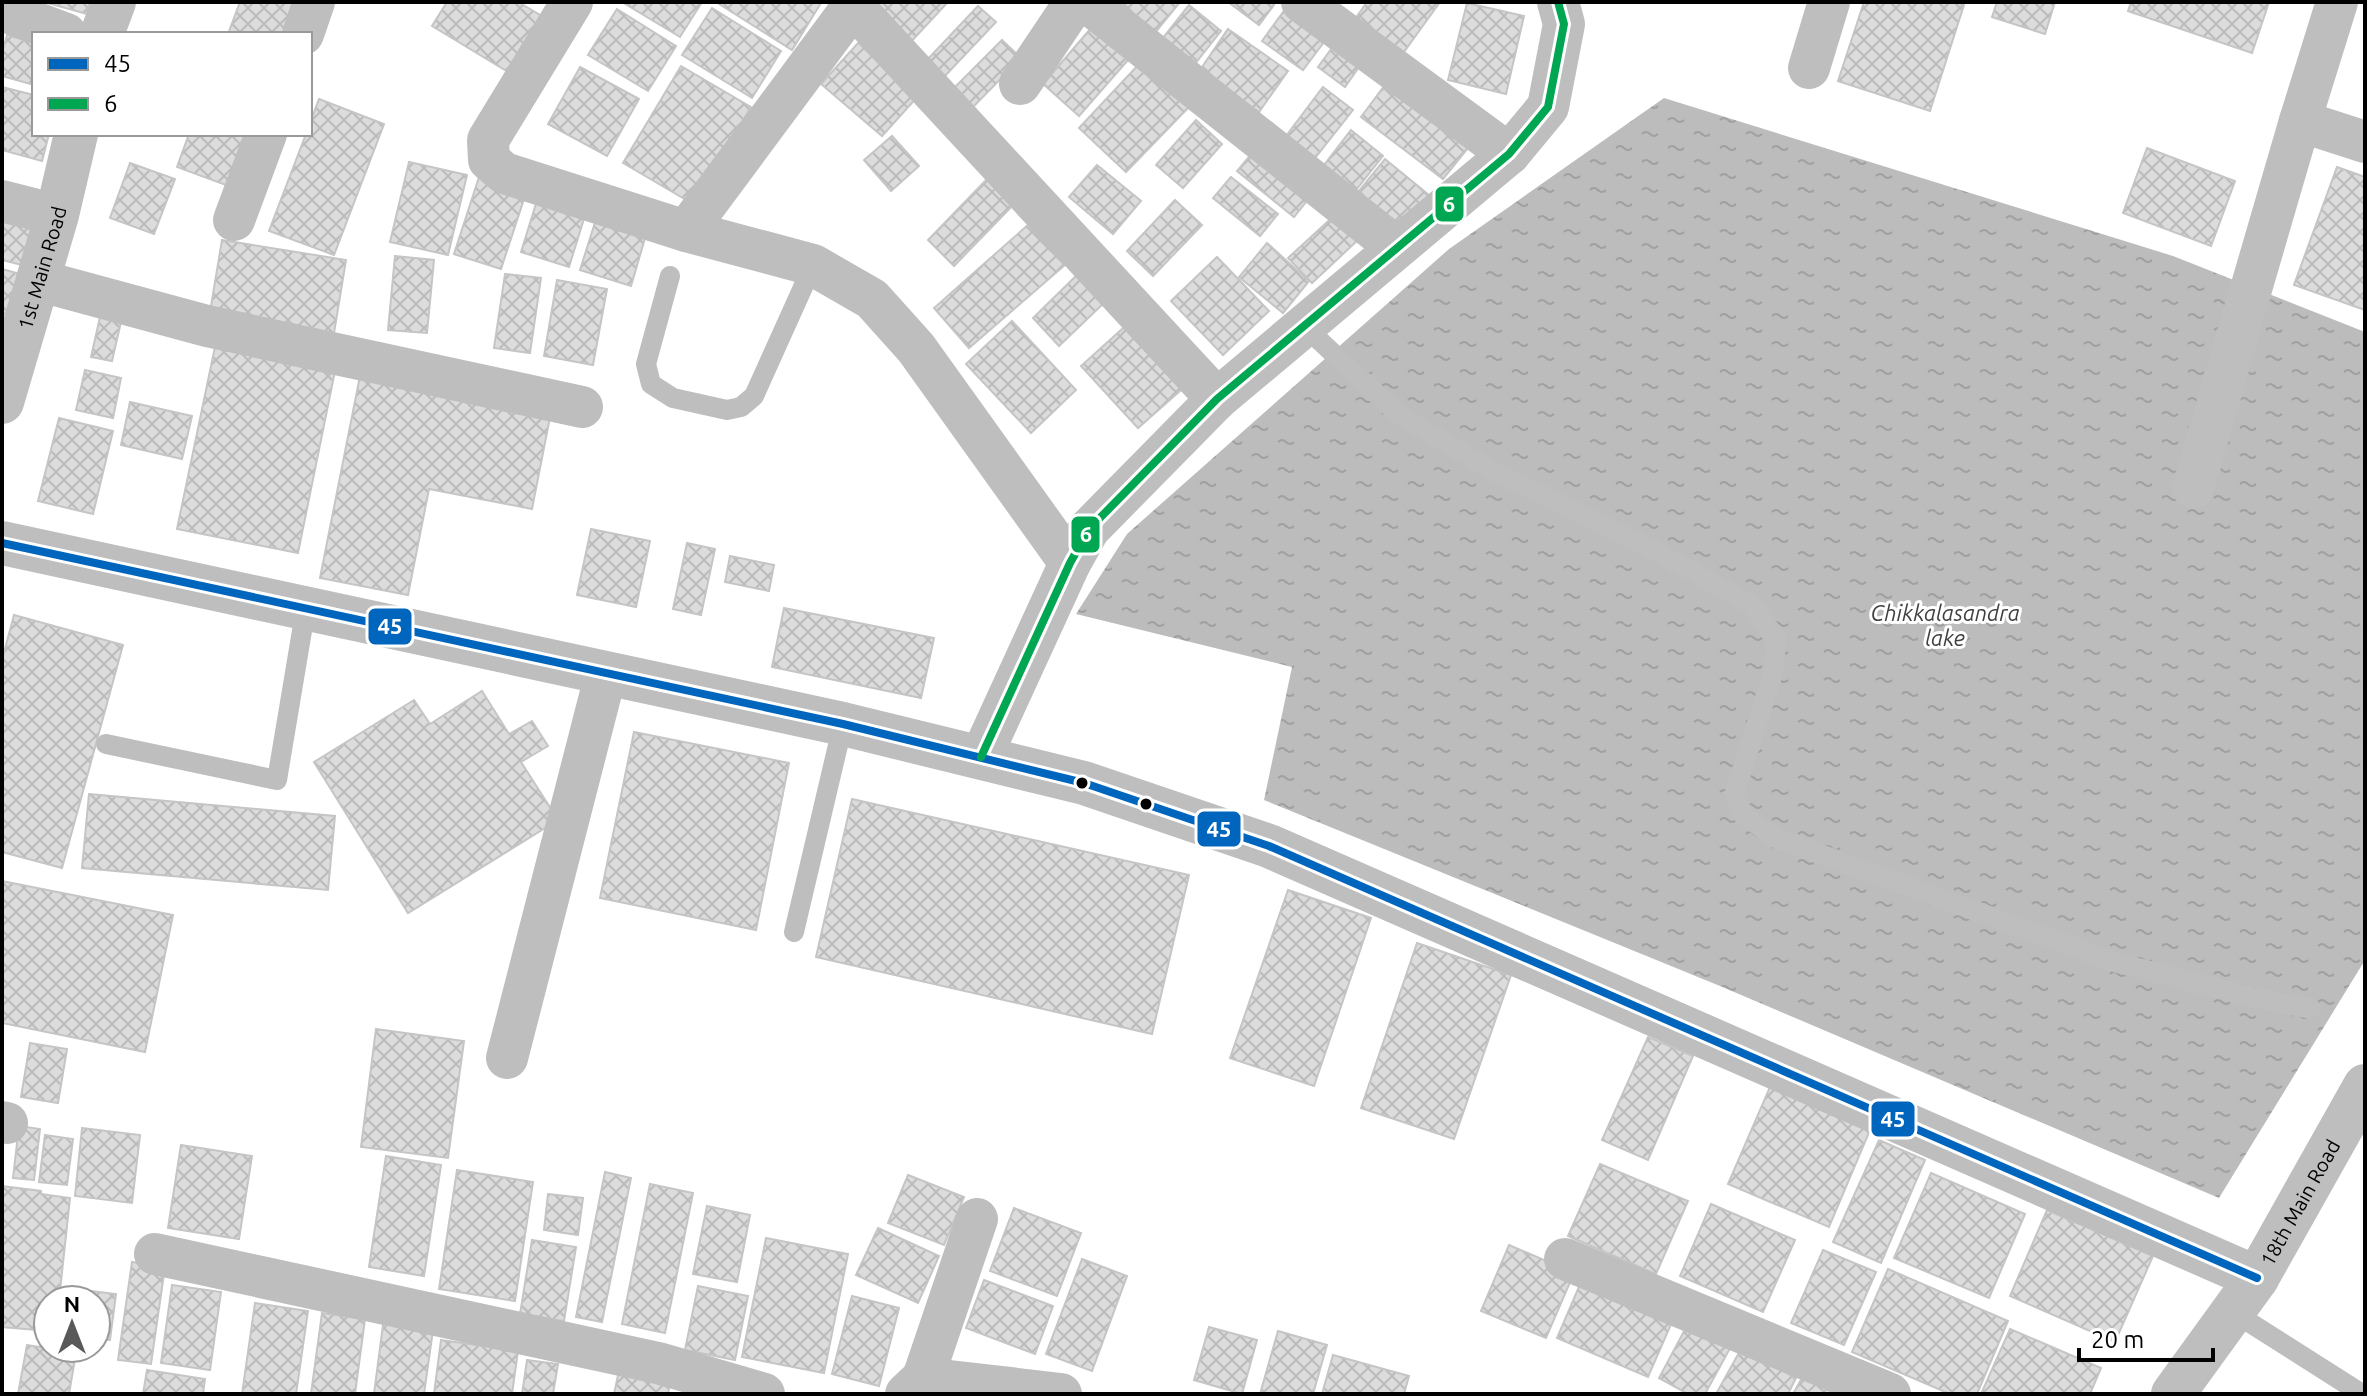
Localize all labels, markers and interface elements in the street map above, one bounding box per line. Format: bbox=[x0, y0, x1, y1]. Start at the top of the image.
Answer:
legend bbox=[32, 32, 312, 136]
text: 45 bbox=[104, 50, 131, 77]
text: 6 bbox=[104, 90, 118, 117]
line badge: 6 bbox=[1434, 185, 1465, 223]
text: 6 bbox=[1443, 191, 1455, 216]
street label: 1st Main Road bbox=[13, 204, 70, 332]
line badge: 6 bbox=[1070, 515, 1101, 554]
text: 6 bbox=[1080, 521, 1092, 546]
water label: Chikkalasandra lake bbox=[1870, 600, 2020, 650]
line badge: 45 bbox=[367, 607, 413, 646]
text: 45 bbox=[378, 613, 402, 638]
unlabelled marker bbox=[1074, 775, 1090, 791]
unlabelled marker bbox=[1138, 796, 1154, 812]
line badge: 45 bbox=[1196, 810, 1242, 848]
text: 45 bbox=[1207, 816, 1231, 841]
line badge: 45 bbox=[1870, 1100, 1916, 1138]
text: 45 bbox=[1881, 1106, 1905, 1131]
street label: 18th Main Road bbox=[2255, 1135, 2344, 1270]
north arrow bbox=[32, 1284, 112, 1364]
text: N bbox=[64, 1291, 80, 1316]
scale bar bbox=[2079, 1312, 2213, 1362]
text: 20 m bbox=[2091, 1326, 2144, 1353]

